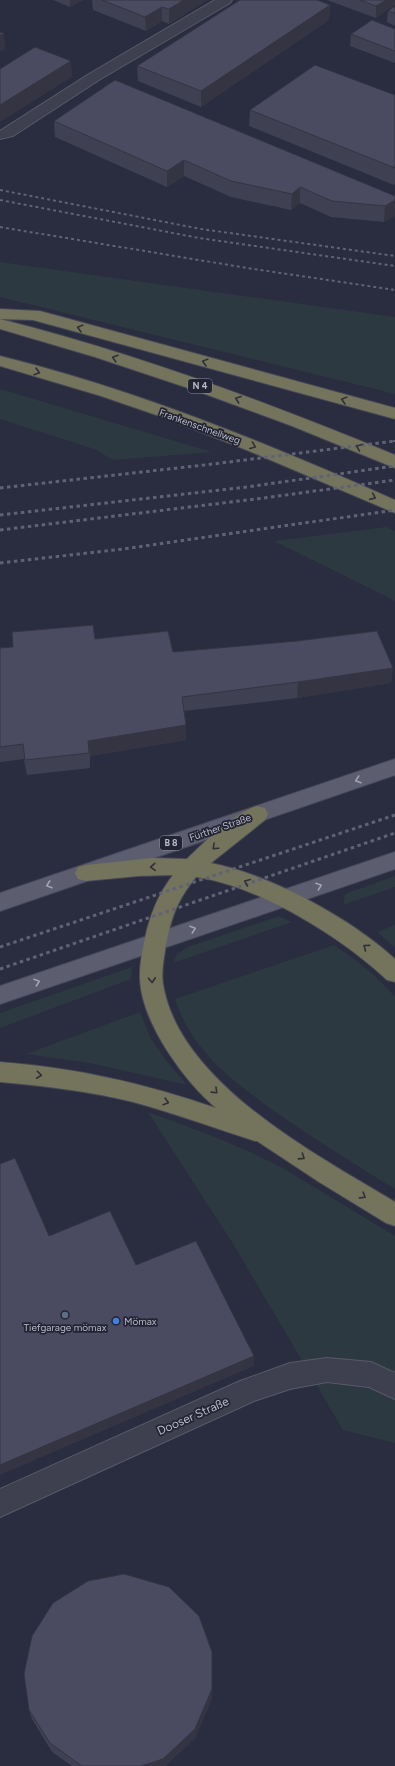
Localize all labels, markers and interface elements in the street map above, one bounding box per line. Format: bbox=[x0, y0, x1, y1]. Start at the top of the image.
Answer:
one-way arrow bbox=[76, 324, 83, 333]
one-way arrow bbox=[112, 354, 119, 363]
one-way arrow bbox=[202, 358, 209, 367]
one-way arrow bbox=[34, 367, 41, 376]
road number: N 4 bbox=[188, 379, 212, 393]
one-way arrow bbox=[235, 395, 242, 404]
one-way arrow bbox=[341, 396, 348, 405]
street label: Frankenschnellweg bbox=[158, 406, 242, 447]
one-way arrow bbox=[249, 441, 256, 449]
one-way arrow bbox=[356, 444, 364, 452]
one-way arrow bbox=[369, 492, 376, 500]
one-way arrow bbox=[355, 775, 362, 784]
street label: Fürther Straße bbox=[188, 811, 253, 844]
road number: B 8 bbox=[160, 836, 182, 850]
one-way arrow bbox=[213, 842, 220, 849]
one-way arrow bbox=[150, 862, 156, 871]
one-way arrow bbox=[244, 879, 251, 887]
one-way arrow bbox=[45, 881, 52, 889]
one-way arrow bbox=[316, 882, 323, 890]
one-way arrow bbox=[189, 925, 196, 934]
one-way arrow bbox=[363, 945, 370, 952]
one-way arrow bbox=[148, 977, 157, 983]
one-way arrow bbox=[33, 978, 40, 987]
one-way arrow bbox=[36, 1071, 42, 1080]
one-way arrow bbox=[210, 1086, 218, 1094]
one-way arrow bbox=[162, 1097, 169, 1106]
one-way arrow bbox=[298, 1152, 305, 1160]
one-way arrow bbox=[359, 1191, 366, 1198]
marker: Tiefgarage mömax bbox=[60, 1310, 70, 1320]
place label: Mömax bbox=[124, 1315, 157, 1328]
marker: Mömax bbox=[111, 1316, 121, 1326]
place label: Tiefgarage mömax bbox=[24, 1321, 107, 1334]
street label: Dooser Straße bbox=[155, 1394, 231, 1438]

